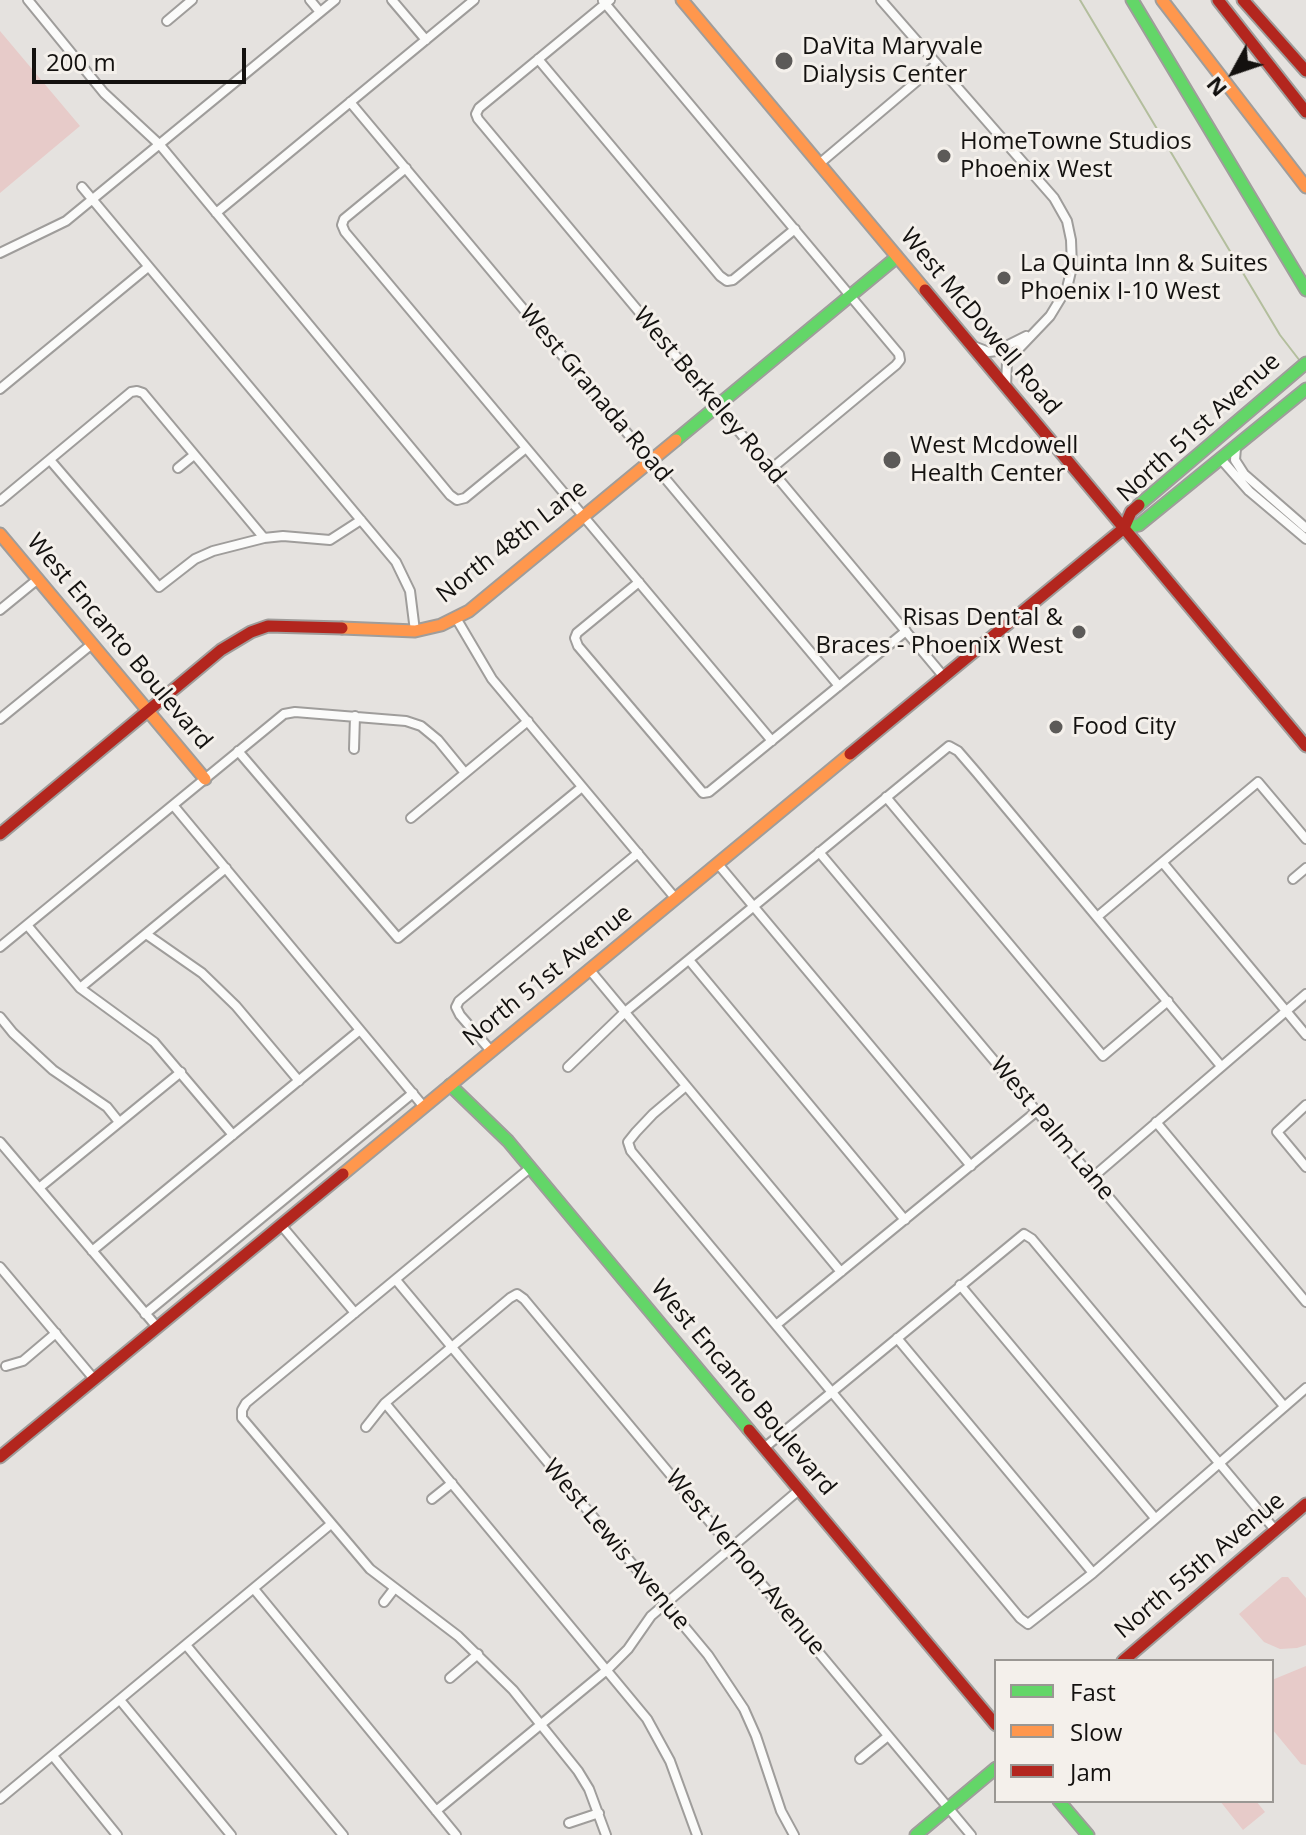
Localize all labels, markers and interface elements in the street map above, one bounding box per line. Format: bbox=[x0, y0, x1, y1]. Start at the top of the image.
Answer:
scale bar bbox=[36, 32, 250, 82]
north arrow bbox=[1194, 32, 1274, 112]
place label: DaVita Maryvale Dialysis Center bbox=[802, 33, 983, 89]
text: 200 m bbox=[46, 45, 116, 78]
marker: DaVita Maryvale Dialysis Center bbox=[773, 50, 795, 72]
text: N bbox=[1198, 71, 1233, 104]
place label: HomeTowne Studios Phoenix West bbox=[960, 128, 1192, 184]
marker: HomeTowne Studios Phoenix West bbox=[935, 147, 953, 165]
street label: West McDowell Road bbox=[894, 223, 1066, 421]
place label: La Quinta Inn & Suites Phoenix I-10 West bbox=[1020, 250, 1268, 306]
marker: La Quinta Inn & Suites Phoenix I-10 West bbox=[995, 269, 1013, 287]
street label: West Granada Road bbox=[513, 300, 677, 488]
street label: West Berkeley Road bbox=[627, 302, 791, 490]
street label: North 51st Avenue bbox=[1112, 347, 1286, 509]
place label: West Mcdowell Health Center bbox=[910, 432, 1078, 488]
marker: West Mcdowell Health Center bbox=[881, 449, 903, 471]
street label: North 48th Lane bbox=[431, 474, 593, 610]
street label: West Encanto Boulevard bbox=[20, 528, 218, 756]
place label: Risas Dental & Braces - Phoenix West bbox=[815, 604, 1063, 660]
marker: Risas Dental & Braces - Phoenix West bbox=[1070, 623, 1088, 641]
place label: Food City bbox=[1072, 713, 1176, 741]
marker: Food City bbox=[1047, 718, 1065, 736]
street label: North 51st Avenue bbox=[458, 899, 638, 1053]
street label: West Palm Lane bbox=[984, 1051, 1120, 1207]
street label: West Encanto Boulevard bbox=[644, 1274, 842, 1502]
street label: West Lewis Avenue bbox=[536, 1454, 696, 1636]
street label: West Vernon Avenue bbox=[659, 1464, 831, 1662]
street label: North 55th Avenue bbox=[1109, 1487, 1291, 1645]
legend bbox=[994, 1659, 1274, 1803]
text: Fast bbox=[1070, 1675, 1116, 1708]
text: Slow bbox=[1070, 1715, 1122, 1748]
text: Jam bbox=[1070, 1755, 1112, 1788]

